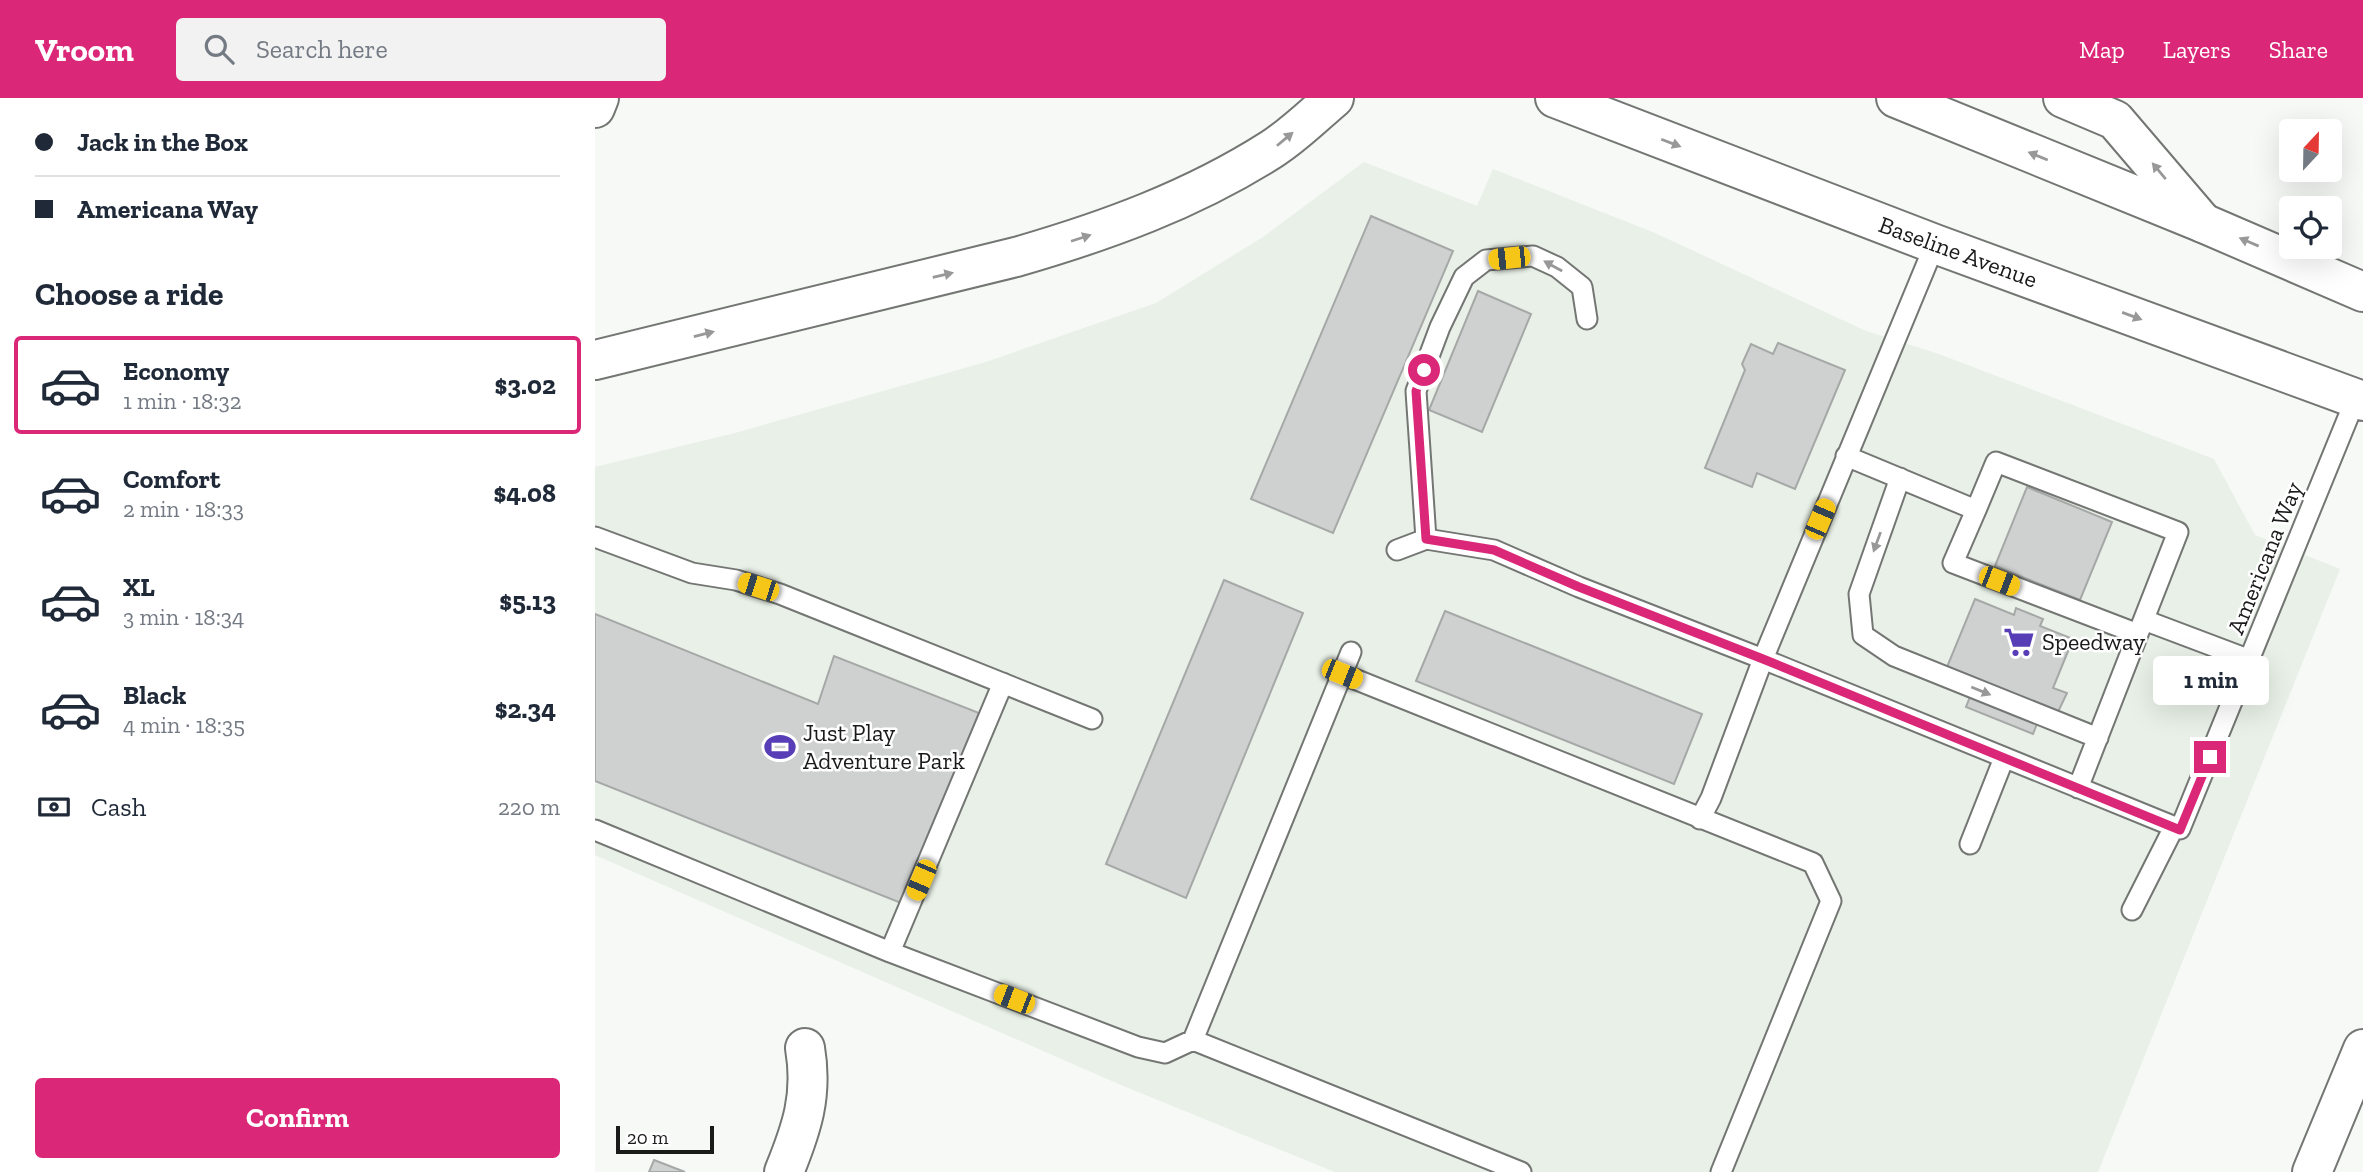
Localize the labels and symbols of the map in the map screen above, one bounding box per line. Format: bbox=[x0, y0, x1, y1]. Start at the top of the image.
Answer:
north arrow bbox=[2279, 119, 2341, 182]
one-way arrow bbox=[1276, 131, 1294, 147]
one-way arrow bbox=[1660, 138, 1681, 149]
one-way arrow bbox=[2028, 150, 2049, 161]
one-way arrow bbox=[2151, 162, 2167, 180]
street label: Baseline Avenue bbox=[1875, 209, 2041, 294]
one-way arrow bbox=[1071, 232, 1092, 242]
one-way arrow bbox=[2238, 237, 2259, 248]
car bbox=[1488, 245, 1531, 271]
one-way arrow bbox=[1543, 261, 1563, 273]
one-way arrow bbox=[932, 269, 954, 280]
one-way arrow bbox=[2121, 311, 2142, 322]
one-way arrow bbox=[693, 328, 715, 339]
route start bbox=[1408, 354, 1440, 386]
street label: Americana Way bbox=[2221, 477, 2309, 638]
car bbox=[1803, 496, 1838, 542]
one-way arrow bbox=[1871, 532, 1882, 553]
car bbox=[1976, 564, 2023, 598]
car bbox=[735, 571, 782, 603]
supermarket icon: Speedway bbox=[2002, 625, 2036, 659]
place label: Speedway bbox=[2042, 627, 2146, 656]
car bbox=[1319, 656, 1366, 692]
callout: 1 min bbox=[2152, 656, 2268, 704]
one-way arrow bbox=[1971, 686, 1992, 697]
place label: Just Play Adventure Park bbox=[803, 718, 965, 775]
sports icon: Just Play Adventure Park bbox=[763, 730, 797, 764]
route end bbox=[2194, 741, 2226, 773]
car bbox=[904, 857, 939, 903]
car bbox=[991, 982, 1038, 1016]
scale bar bbox=[616, 1123, 714, 1155]

